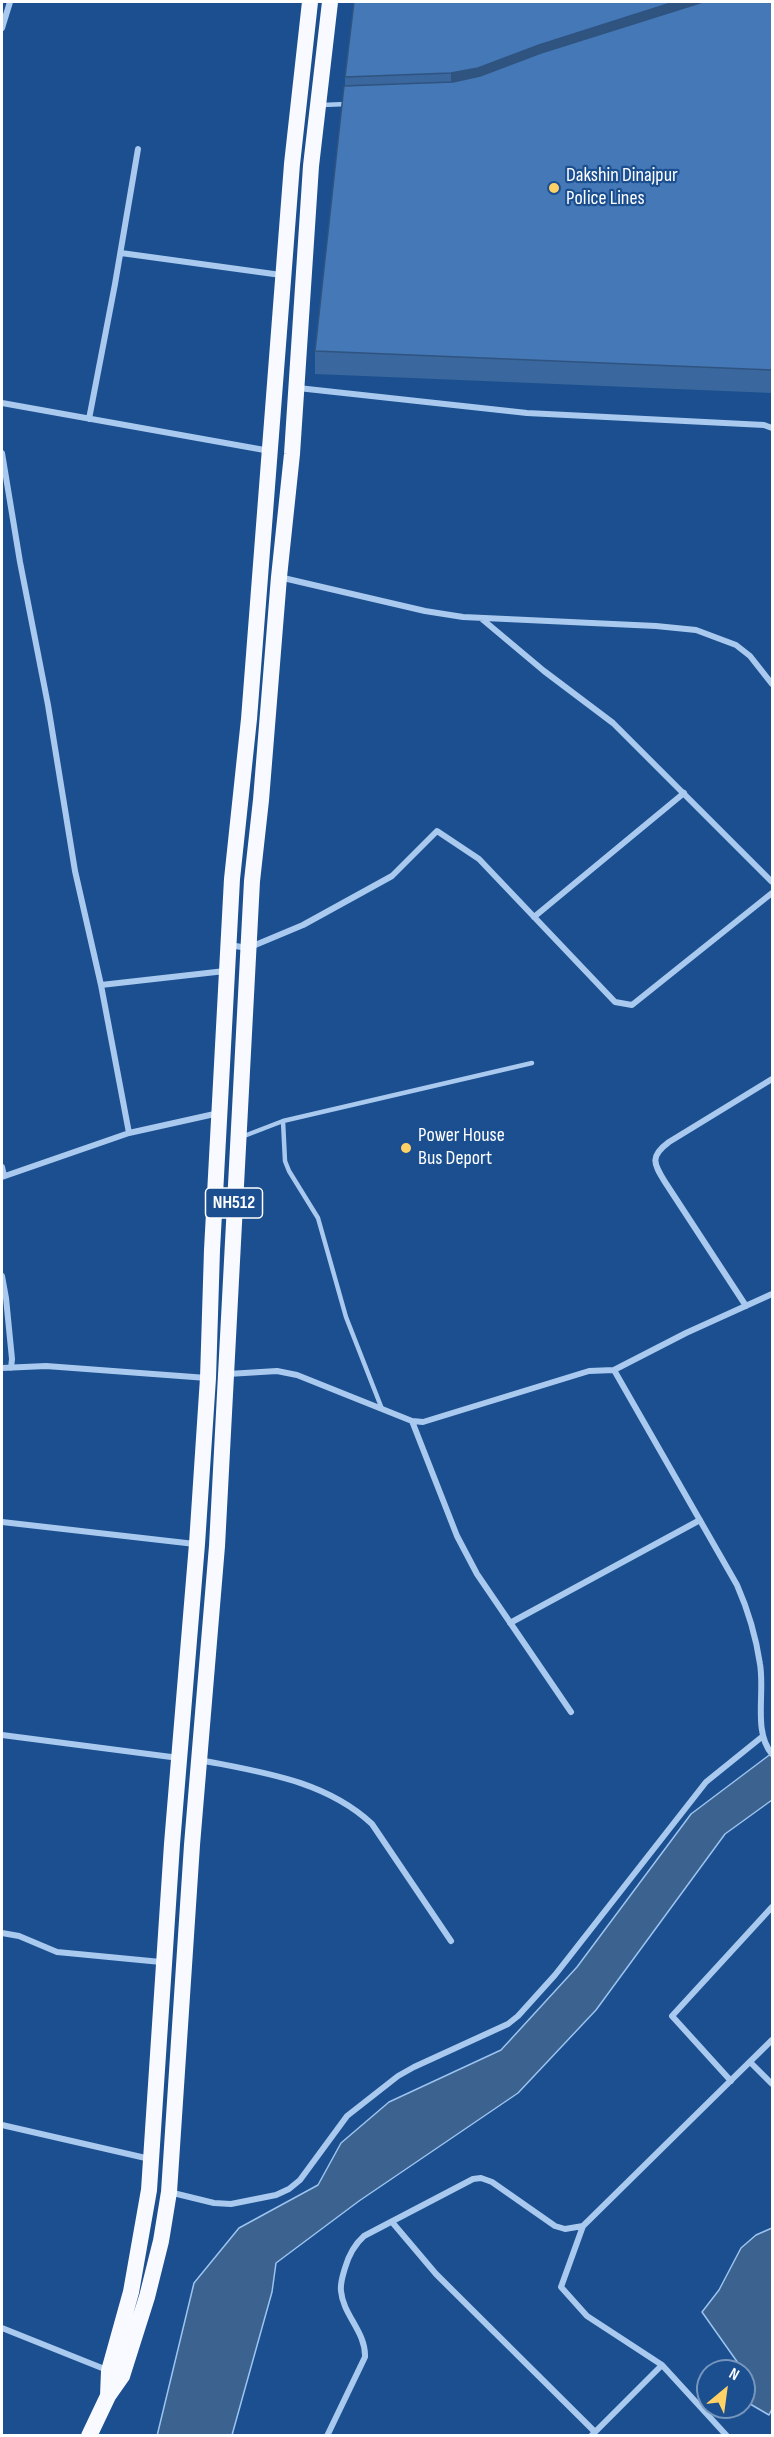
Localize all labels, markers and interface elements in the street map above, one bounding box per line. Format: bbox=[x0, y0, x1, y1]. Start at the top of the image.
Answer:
place label: Dakshin Dinajpur Police Lines bbox=[566, 164, 678, 211]
marker: Dakshin Dinajpur Police Lines bbox=[547, 181, 561, 195]
place label: Power House Bus Deport bbox=[418, 1124, 505, 1171]
marker: Power House Bus Deport bbox=[399, 1141, 413, 1155]
road number: NH512 bbox=[206, 1188, 262, 1218]
north arrow bbox=[696, 2359, 756, 2419]
text: N bbox=[726, 2364, 742, 2385]

